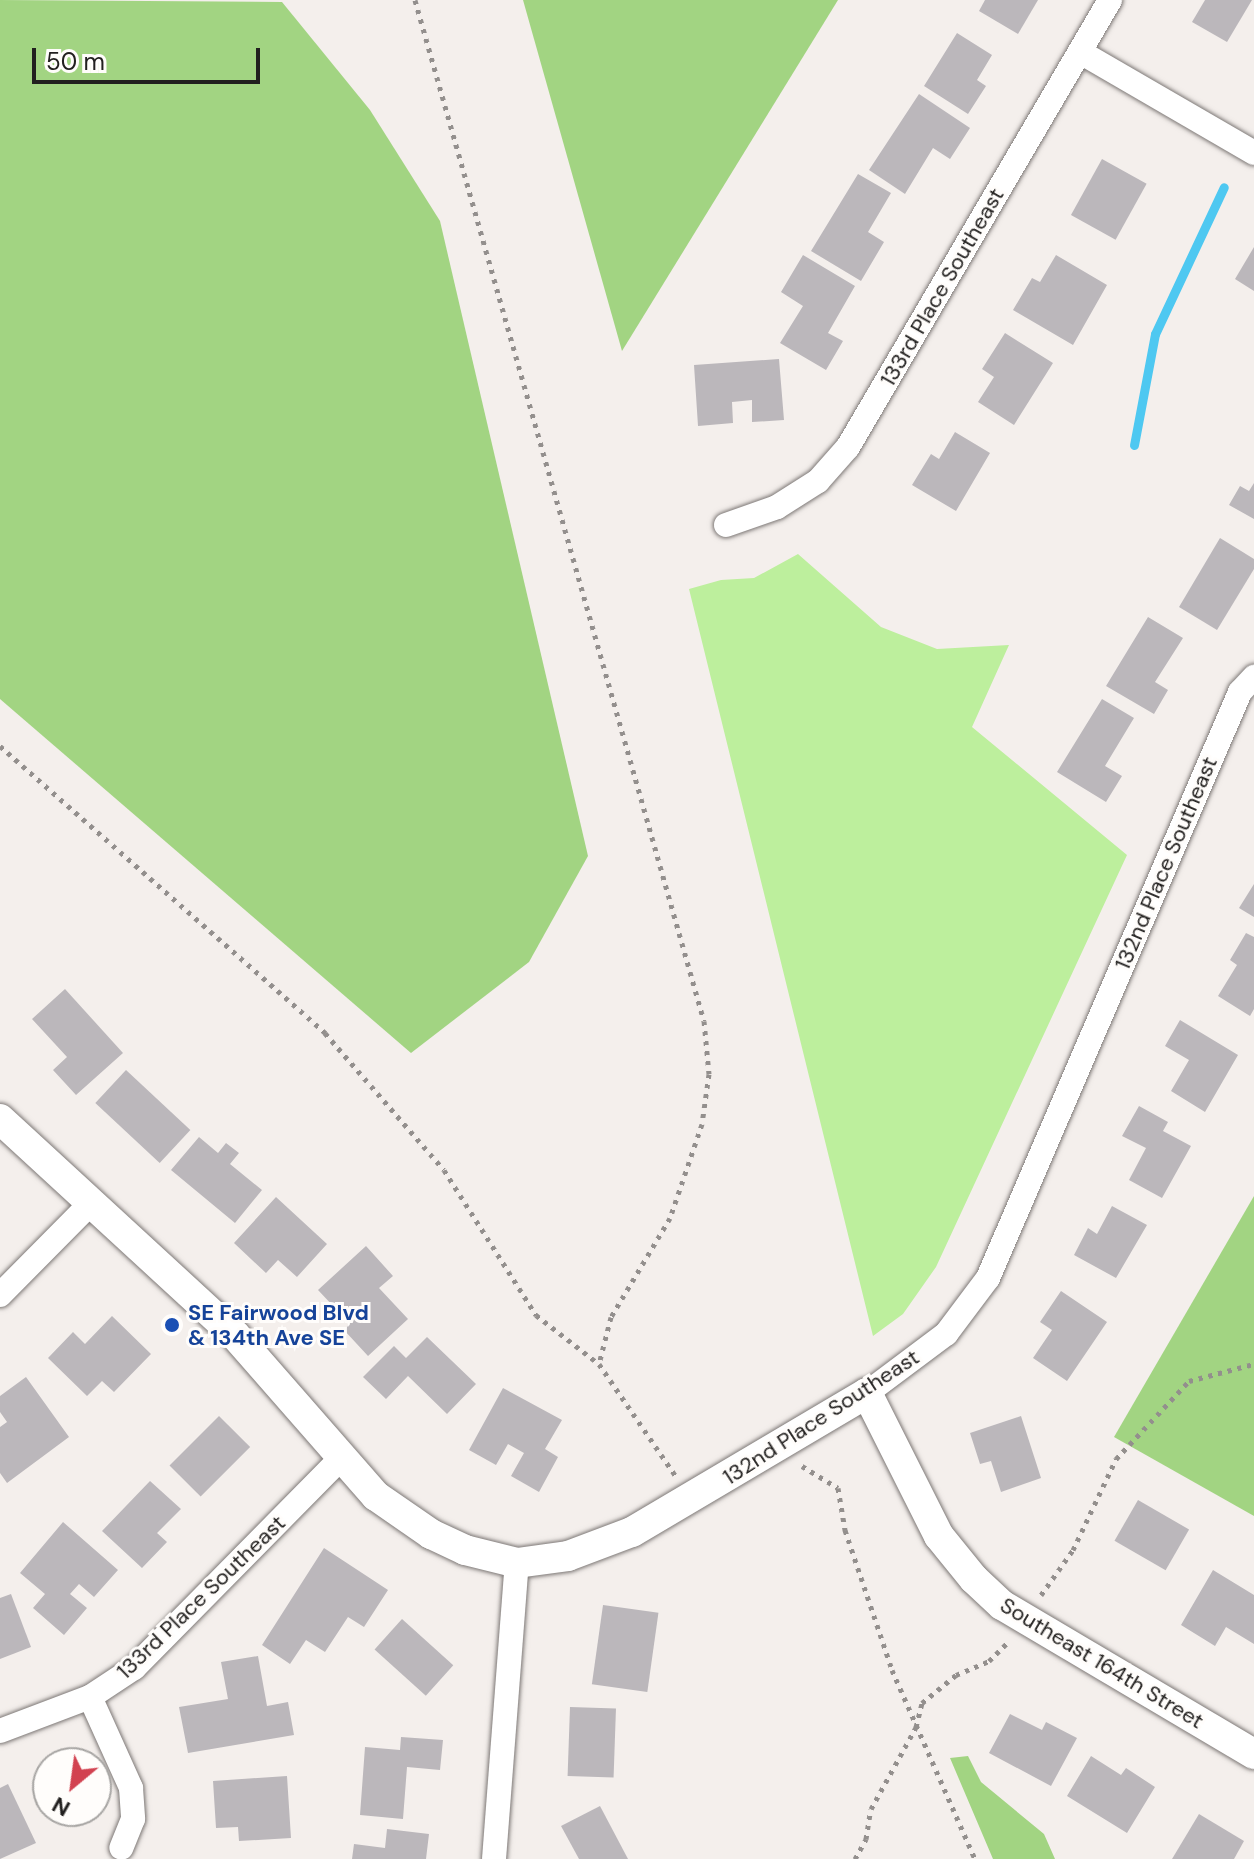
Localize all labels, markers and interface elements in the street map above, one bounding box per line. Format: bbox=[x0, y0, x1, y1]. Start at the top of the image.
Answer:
scale bar bbox=[36, 32, 264, 82]
text: 50 m bbox=[46, 46, 105, 77]
street label: 133rd Place Southeast bbox=[875, 183, 1009, 391]
street label: 132nd Place Southeast bbox=[1109, 753, 1223, 973]
place label: SE Fairwood Blvd & 134th Ave SE bbox=[188, 1299, 369, 1350]
marker: SE Fairwood Blvd & 134th Ave SE bbox=[163, 1316, 181, 1334]
street label: 132nd Place Southeast bbox=[718, 1344, 924, 1490]
street label: 133rd Place Southeast bbox=[111, 1510, 291, 1684]
street label: Southeast 164th Street bbox=[995, 1592, 1209, 1734]
north arrow bbox=[32, 1747, 112, 1827]
text: N bbox=[47, 1790, 75, 1823]

